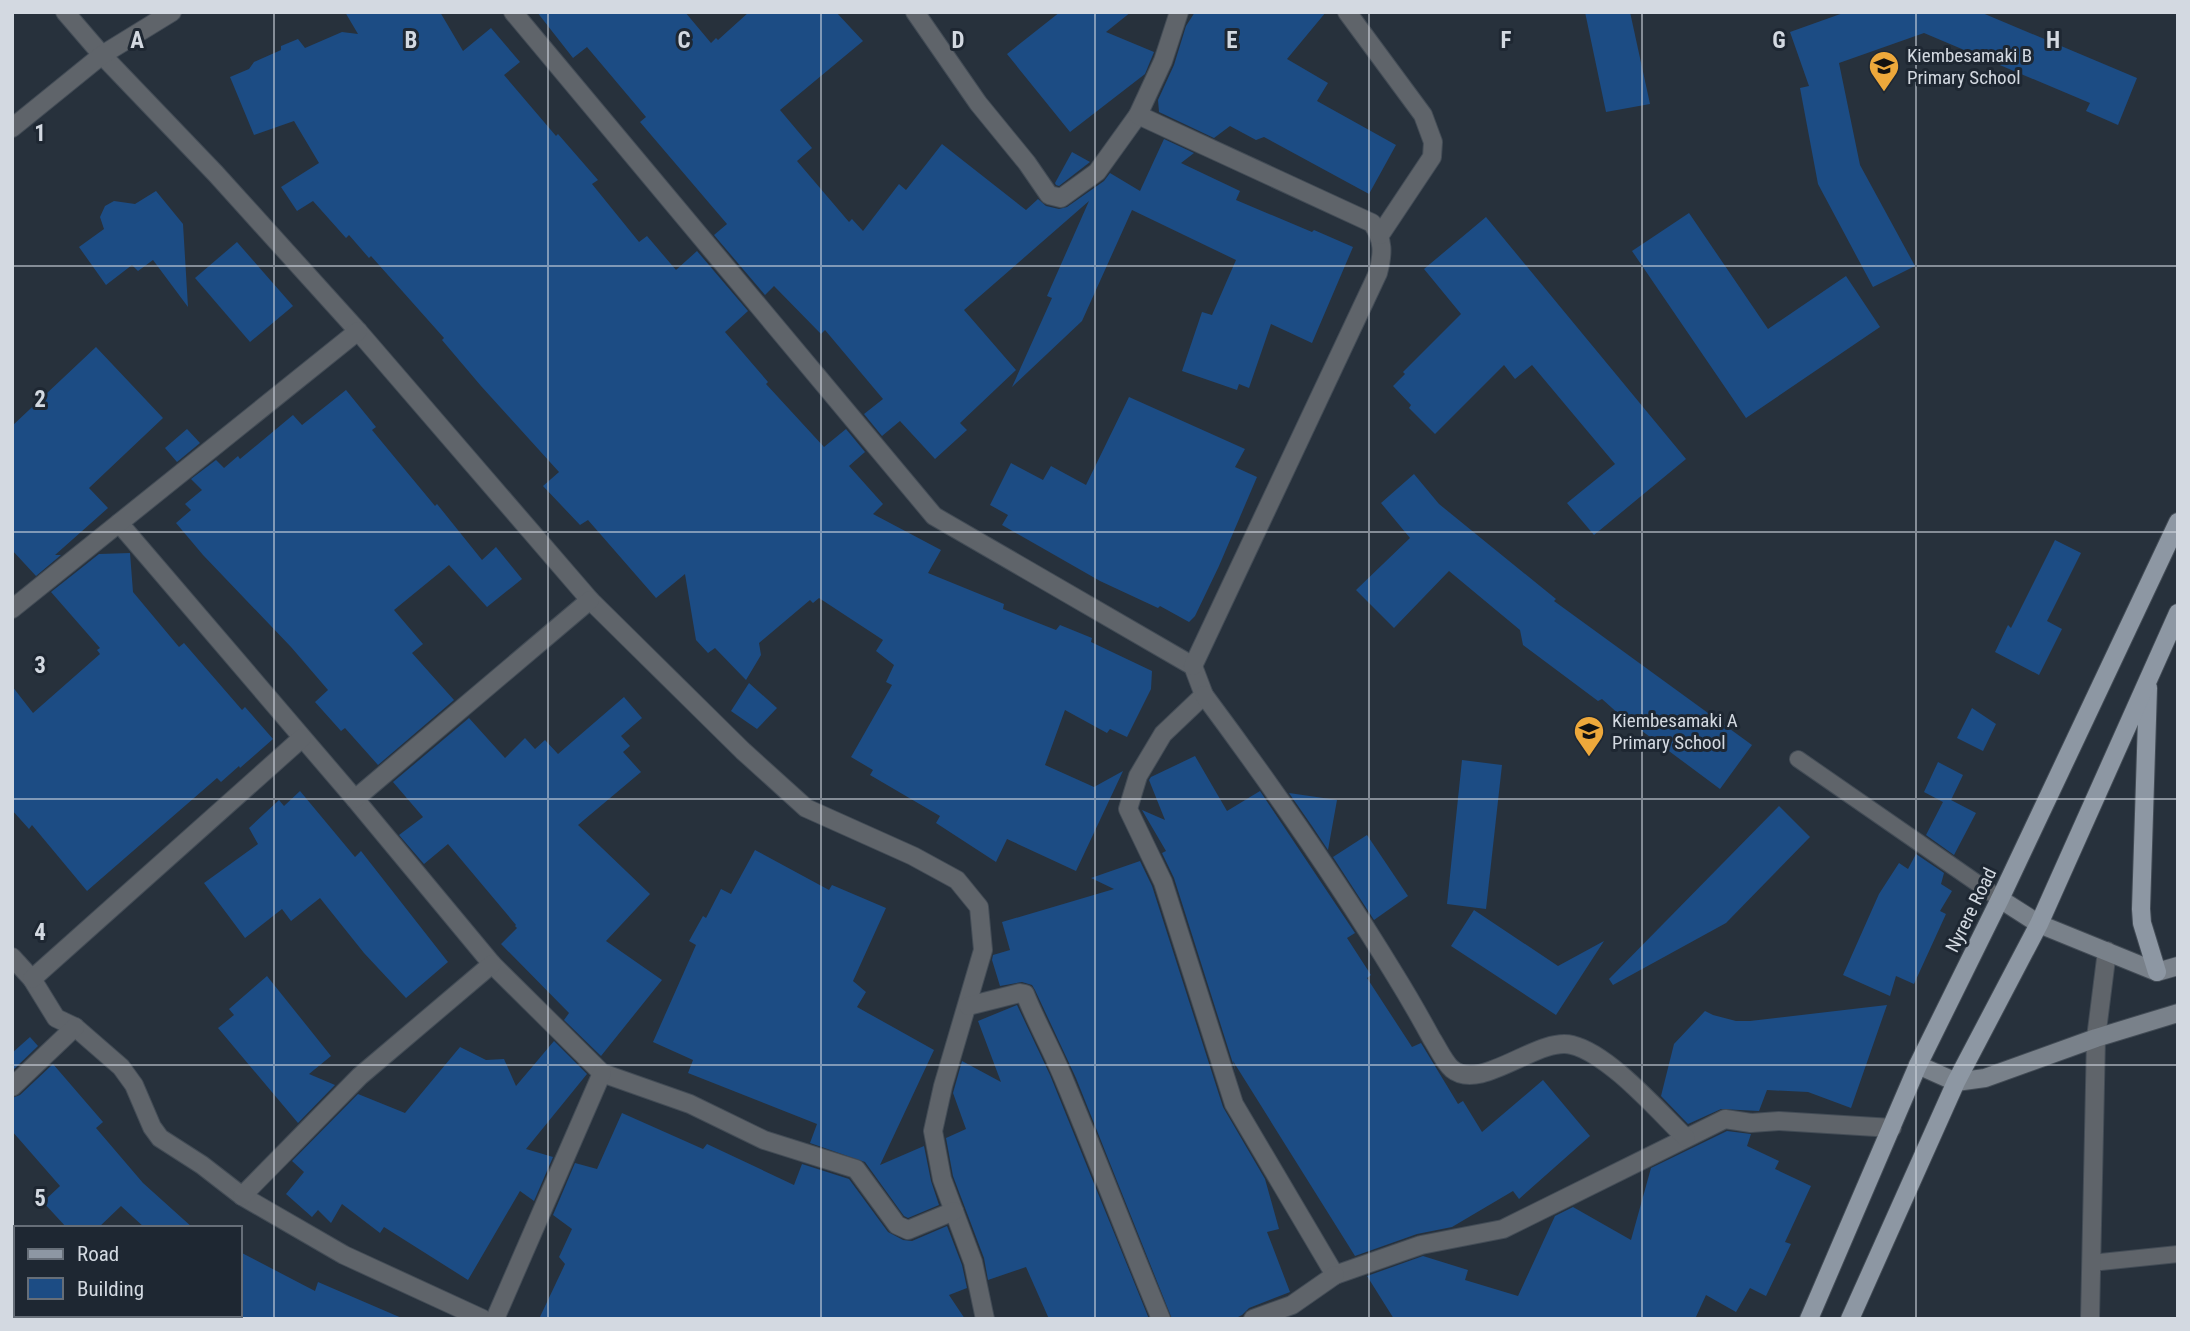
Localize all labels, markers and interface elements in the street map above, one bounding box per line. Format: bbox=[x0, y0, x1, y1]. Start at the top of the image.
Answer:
text: A bbox=[130, 27, 144, 54]
text: B bbox=[405, 27, 417, 54]
text: C bbox=[677, 27, 691, 54]
text: D bbox=[952, 27, 965, 54]
text: E bbox=[1226, 27, 1238, 54]
text: F bbox=[1501, 27, 1512, 54]
text: G bbox=[1772, 27, 1786, 54]
text: H bbox=[2046, 27, 2060, 54]
place label: Kiembesamaki B Primary School bbox=[1907, 44, 2032, 89]
school or university icon: Kiembesamaki B Primary School bbox=[1867, 49, 1901, 93]
text: 1 bbox=[34, 120, 46, 147]
text: 2 bbox=[34, 386, 46, 413]
text: 3 bbox=[34, 652, 46, 679]
place label: Kiembesamaki A Primary School bbox=[1612, 709, 1738, 754]
school or university icon: Kiembesamaki A Primary School bbox=[1572, 714, 1606, 758]
street label: Nyrere Road bbox=[1941, 864, 2001, 956]
text: 4 bbox=[34, 919, 46, 946]
text: 5 bbox=[34, 1185, 46, 1212]
legend bbox=[14, 1226, 242, 1317]
text: Road bbox=[77, 1242, 119, 1266]
text: Building bbox=[77, 1277, 144, 1301]

